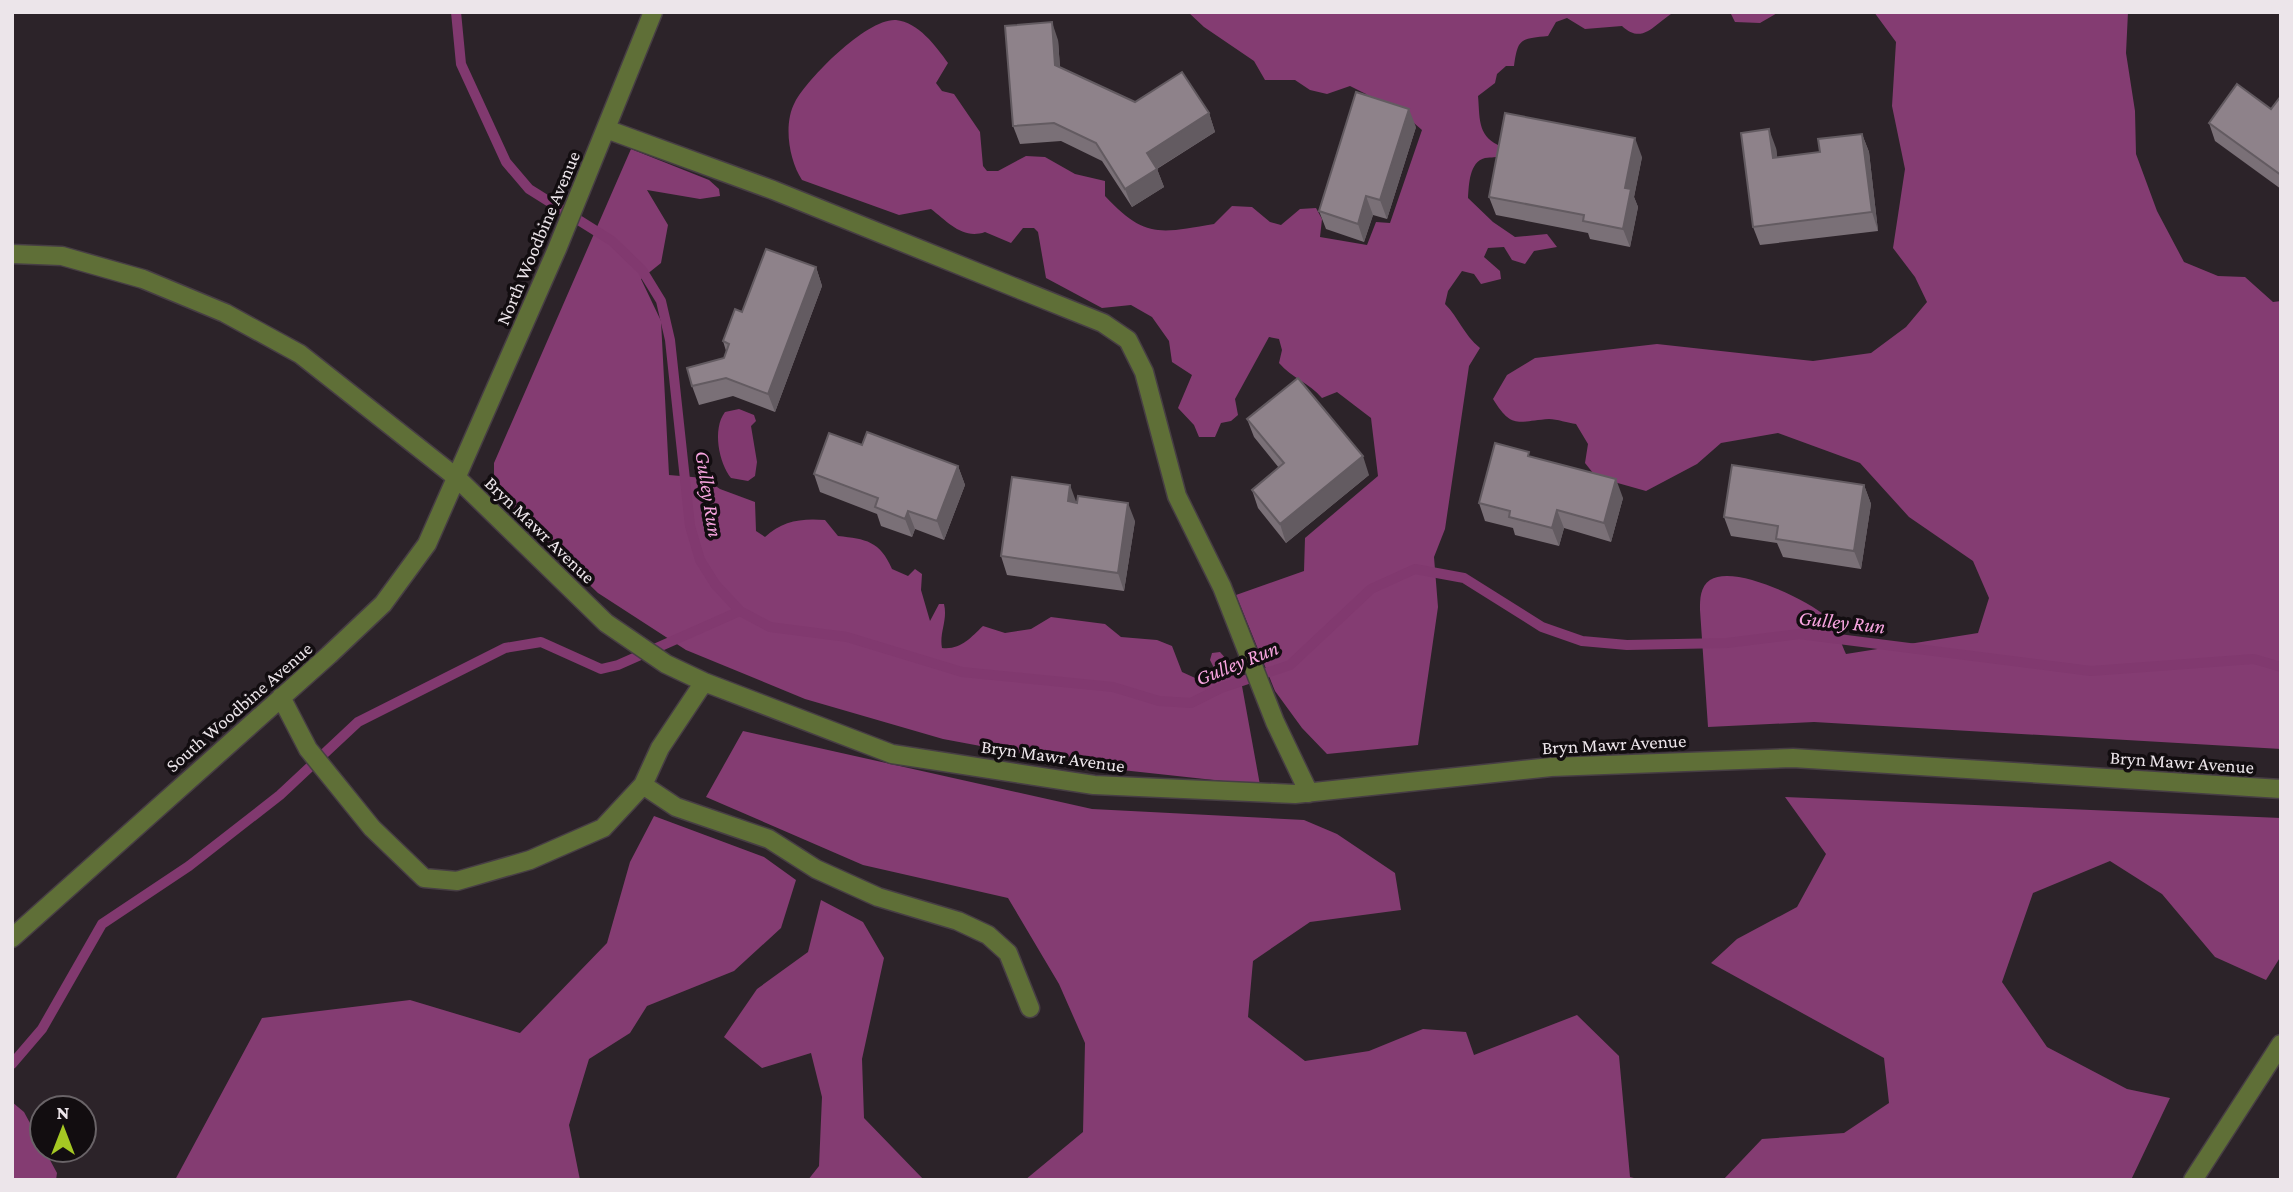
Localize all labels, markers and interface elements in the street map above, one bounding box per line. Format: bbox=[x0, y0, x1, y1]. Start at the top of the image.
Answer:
street label: North Woodbine Avenue bbox=[492, 148, 584, 328]
water label: Gulley Run bbox=[690, 449, 728, 539]
street label: Bryn Mawr Avenue bbox=[481, 472, 599, 588]
water label: Gulley Run bbox=[1797, 606, 1887, 638]
water label: Gulley Run bbox=[1192, 636, 1282, 690]
street label: South Woodbine Avenue bbox=[162, 638, 316, 776]
street label: Bryn Mawr Avenue bbox=[1541, 730, 1687, 758]
street label: Bryn Mawr Avenue bbox=[980, 736, 1126, 776]
street label: Bryn Mawr Avenue bbox=[2109, 746, 2255, 778]
north arrow bbox=[28, 1094, 98, 1164]
text: N bbox=[57, 1102, 70, 1123]

